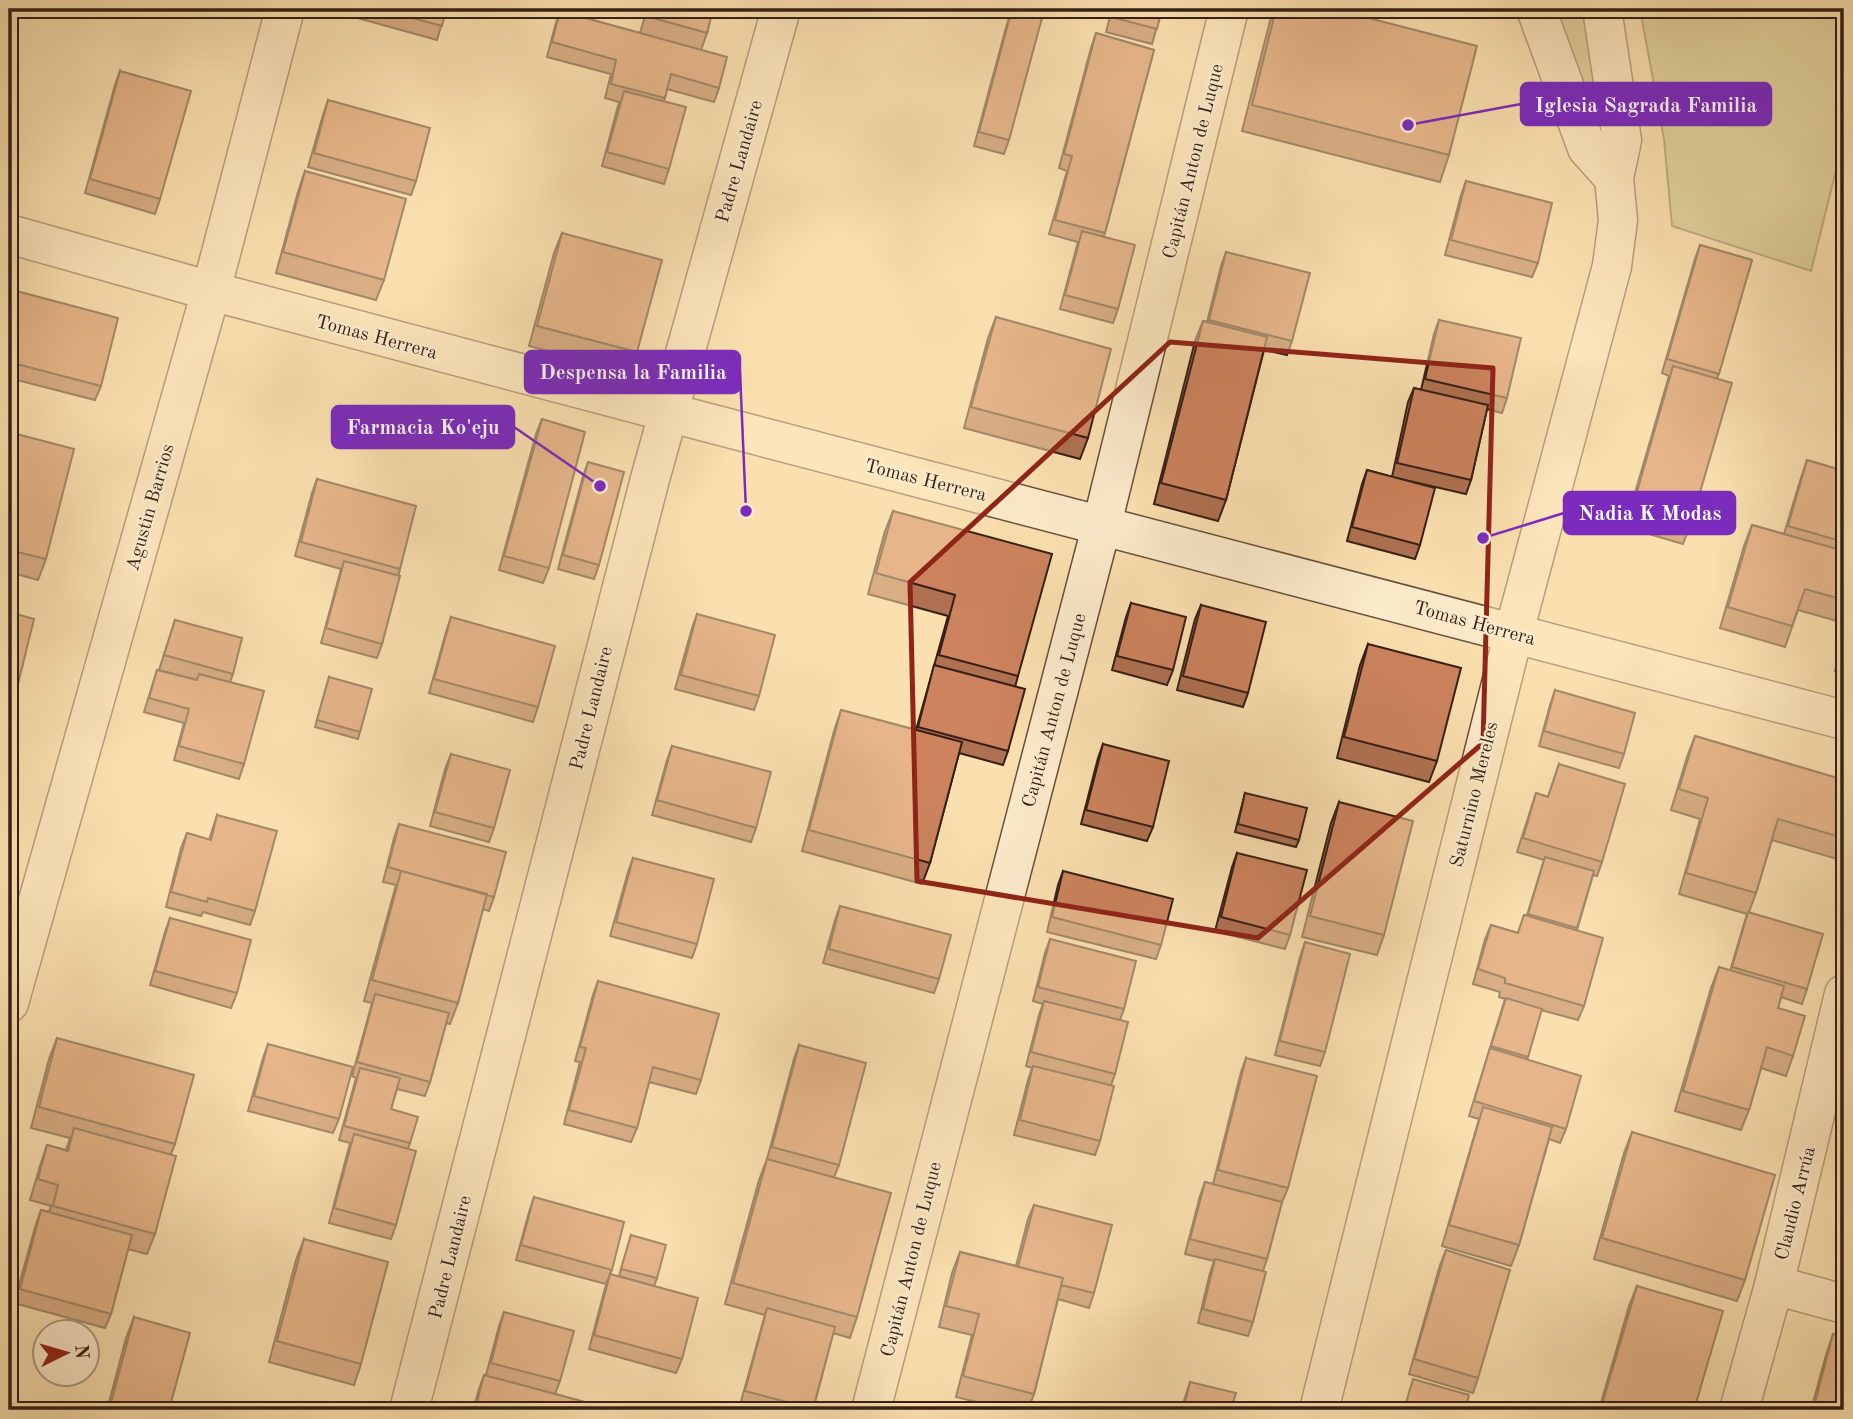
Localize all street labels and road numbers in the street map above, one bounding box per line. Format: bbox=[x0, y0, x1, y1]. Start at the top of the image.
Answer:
street label: Capitán Anton de Luque bbox=[1161, 62, 1228, 261]
street label: Padre Landaire bbox=[714, 98, 767, 225]
street label: Tomas Herrera bbox=[314, 313, 440, 364]
street label: Agustin Barrios bbox=[124, 442, 179, 573]
street label: Tomas Herrera bbox=[862, 457, 989, 506]
street label: Tomas Herrera bbox=[1412, 599, 1538, 650]
street label: Capitán Anton de Luque bbox=[1020, 611, 1091, 810]
street label: Padre Landaire bbox=[568, 645, 617, 772]
street label: Saturnino Mereles bbox=[1448, 720, 1503, 869]
street label: Claudio Arrúa bbox=[1773, 1144, 1820, 1263]
street label: Capitán Anton de Luque bbox=[879, 1160, 946, 1359]
street label: Padre Landaire bbox=[427, 1194, 476, 1321]

